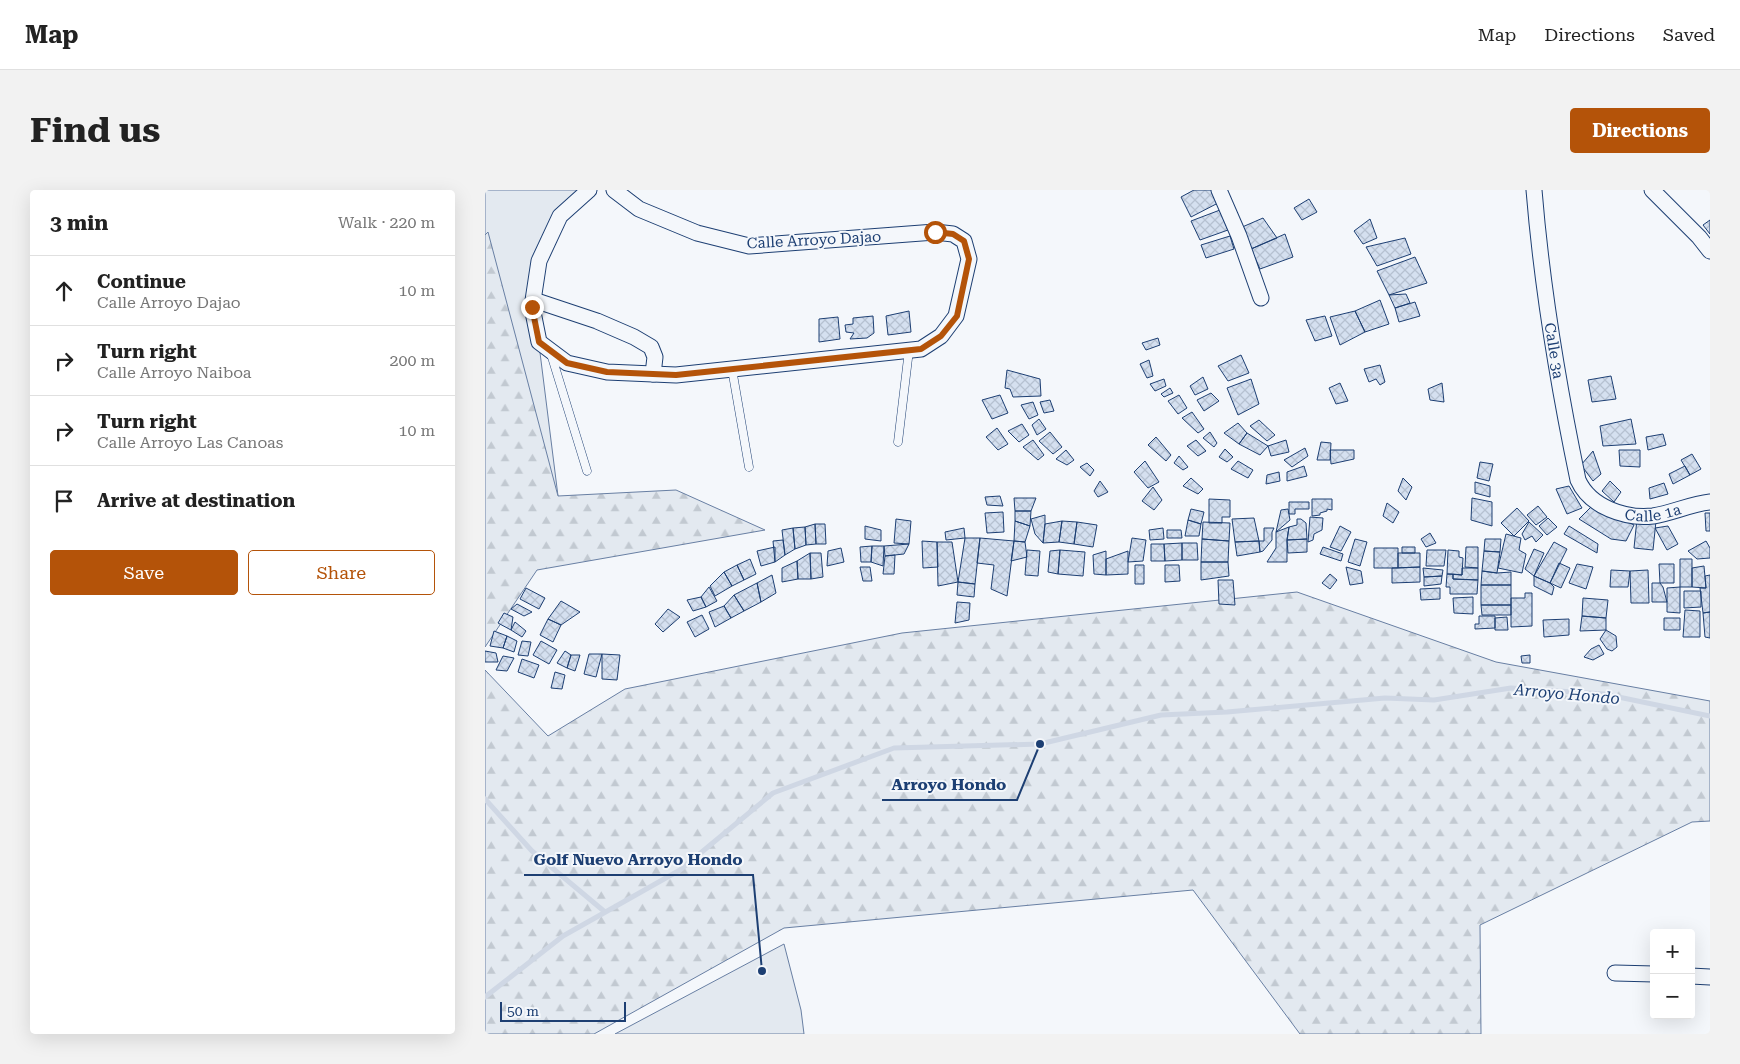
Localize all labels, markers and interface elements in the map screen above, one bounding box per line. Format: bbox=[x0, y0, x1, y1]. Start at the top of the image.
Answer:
text: Map bbox=[25, 21, 79, 49]
text: Map bbox=[1478, 24, 1516, 45]
text: Directions bbox=[1544, 24, 1635, 45]
text: Saved bbox=[1663, 24, 1715, 45]
button: Directions bbox=[1570, 108, 1710, 153]
text: Find us bbox=[30, 110, 160, 151]
text: 3 min bbox=[50, 211, 108, 235]
text: Walk · 220 m bbox=[338, 213, 435, 232]
route start bbox=[924, 221, 947, 244]
street label: Calle Arroyo Dajao bbox=[746, 227, 882, 253]
text: Continue bbox=[97, 270, 186, 293]
icon: ahead bbox=[50, 277, 78, 305]
text: 10 m bbox=[398, 281, 435, 300]
text: Calle Arroyo Dajao bbox=[97, 293, 241, 312]
route end bbox=[521, 296, 544, 319]
street label: Calle 3a bbox=[1541, 321, 1567, 380]
text: Turn right bbox=[97, 340, 197, 363]
icon: right bbox=[50, 347, 78, 375]
text: 200 m bbox=[389, 351, 435, 370]
text: Calle Arroyo Naiboa bbox=[97, 363, 252, 382]
text: Turn right bbox=[97, 410, 197, 433]
icon: right bbox=[50, 417, 78, 445]
text: 10 m bbox=[398, 421, 435, 440]
text: Calle Arroyo Las Canoas bbox=[97, 433, 283, 452]
icon: arrive bbox=[50, 487, 78, 515]
text: Arrive at destination bbox=[97, 489, 295, 512]
street label: Calle 1a bbox=[1623, 500, 1683, 526]
button: Save bbox=[50, 550, 238, 595]
button: Share bbox=[248, 550, 435, 595]
water label: Arroyo Hondo bbox=[1512, 680, 1621, 708]
callout: Arroyo Hondo bbox=[882, 769, 1017, 800]
text: Arroyo Hondo bbox=[892, 775, 1006, 794]
callout: Golf Nuevo Arroyo Hondo bbox=[524, 844, 753, 875]
text: Golf Nuevo Arroyo Hondo bbox=[533, 850, 743, 869]
map controls bbox=[1650, 929, 1695, 1019]
button: + bbox=[1650, 929, 1695, 974]
button: − bbox=[1650, 974, 1695, 1019]
scale bar bbox=[500, 999, 626, 1022]
text: 50 m bbox=[507, 1003, 539, 1019]

